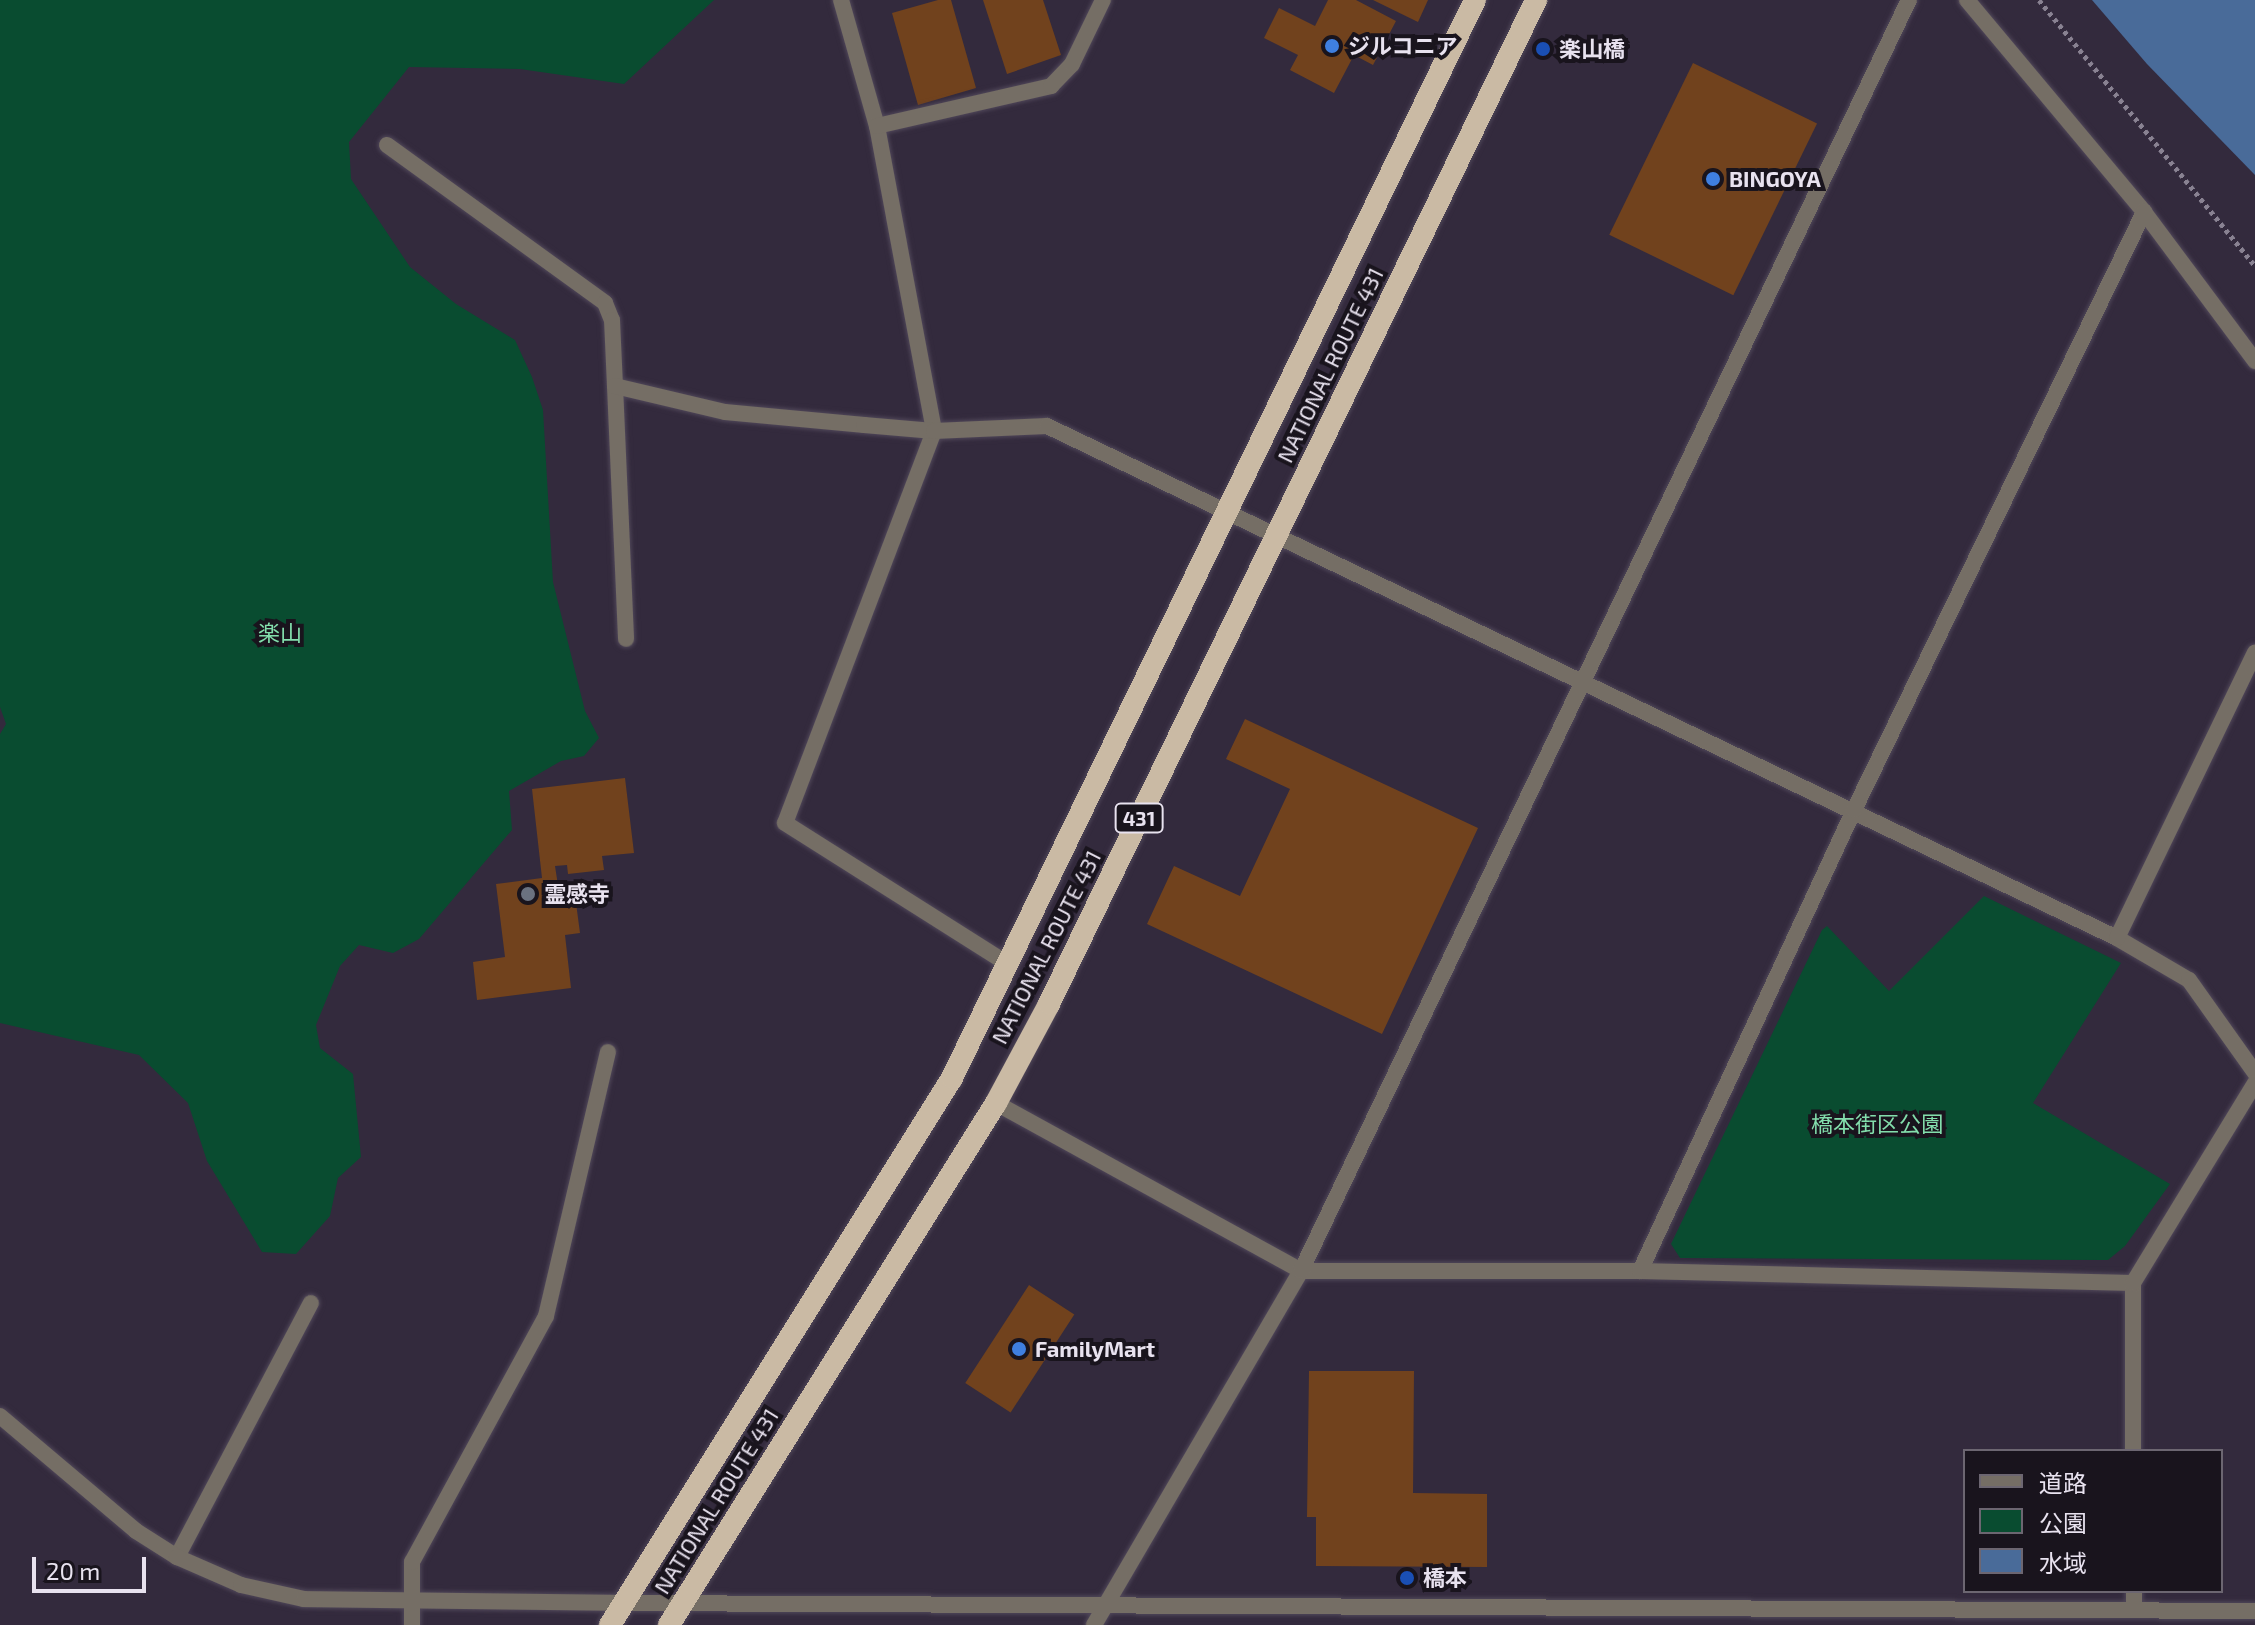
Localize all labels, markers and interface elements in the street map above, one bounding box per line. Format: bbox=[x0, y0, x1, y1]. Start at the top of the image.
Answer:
place label: ジルコニア bbox=[1348, 33, 1458, 59]
place label: 楽山橋 bbox=[1559, 36, 1625, 62]
marker: ジルコニア bbox=[1323, 37, 1341, 55]
marker: 楽山橋 bbox=[1534, 40, 1552, 58]
place label: BINGOYA bbox=[1729, 166, 1821, 192]
marker: BINGOYA bbox=[1704, 170, 1722, 188]
street label: NATIONAL ROUTE 431 bbox=[1271, 263, 1389, 467]
park label: 楽山 bbox=[258, 620, 302, 646]
road number: 431 bbox=[1113, 802, 1165, 834]
street label: NATIONAL ROUTE 431 bbox=[986, 846, 1106, 1048]
place label: 霊感寺 bbox=[544, 881, 610, 907]
marker: 霊感寺 bbox=[519, 885, 537, 903]
park label: 橋本街区公園 bbox=[1811, 1111, 1943, 1137]
place label: FamilyMart bbox=[1035, 1336, 1155, 1362]
marker: FamilyMart bbox=[1010, 1340, 1028, 1358]
street label: NATIONAL ROUTE 431 bbox=[648, 1403, 784, 1599]
legend bbox=[1963, 1449, 2223, 1593]
text: 道路 bbox=[2039, 1468, 2087, 1497]
text: 公園 bbox=[2039, 1508, 2087, 1537]
scale bar bbox=[36, 1541, 150, 1591]
text: 水域 bbox=[2039, 1548, 2087, 1577]
text: 20 m bbox=[46, 1556, 100, 1585]
place label: 橋本 bbox=[1423, 1565, 1467, 1591]
marker: 橋本 bbox=[1398, 1569, 1416, 1587]

